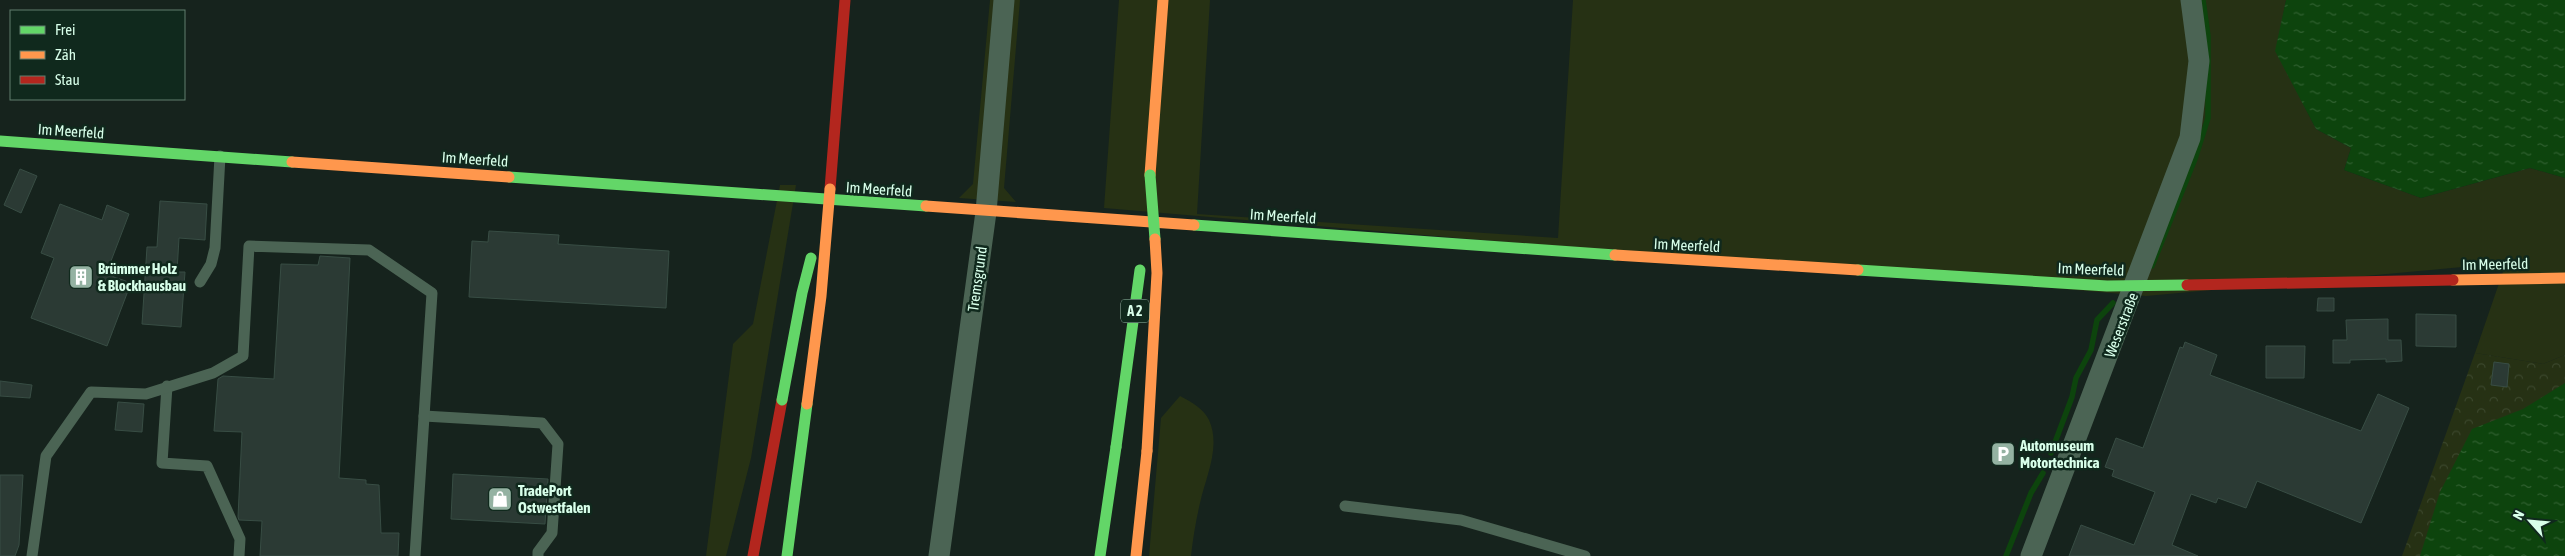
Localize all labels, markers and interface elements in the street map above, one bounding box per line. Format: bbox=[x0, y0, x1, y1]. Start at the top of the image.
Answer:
legend bbox=[10, 10, 185, 100]
text: Frei bbox=[55, 21, 75, 38]
text: Zäh bbox=[55, 46, 76, 63]
text: Stau bbox=[55, 71, 80, 88]
street label: Im Meerfeld bbox=[37, 120, 105, 142]
street label: Im Meerfeld bbox=[441, 148, 509, 170]
street label: Im Meerfeld bbox=[845, 178, 913, 200]
street label: Im Meerfeld bbox=[1249, 205, 1317, 227]
street label: Im Meerfeld bbox=[1653, 235, 1721, 255]
street label: Tremsgrund bbox=[964, 245, 990, 313]
street label: Im Meerfeld bbox=[2462, 255, 2528, 273]
street label: Im Meerfeld bbox=[2058, 259, 2124, 279]
place label: Brümmer Holz & Blockhausbau bbox=[98, 260, 186, 294]
building icon: Brümmer Holz & Blockhausbau bbox=[68, 264, 94, 290]
street label: Weserstraße bbox=[2101, 290, 2141, 360]
road number: A 2 bbox=[1121, 300, 1149, 322]
place label: Automuseum Motortechnica bbox=[2019, 437, 2100, 471]
parking icon: Automuseum Motortechnica bbox=[1990, 441, 2016, 467]
place label: TradePort Ostwestfalen bbox=[518, 482, 591, 516]
shop icon: TradePort Ostwestfalen bbox=[487, 486, 513, 512]
north arrow bbox=[2505, 496, 2555, 546]
text: N bbox=[2509, 508, 2527, 522]

